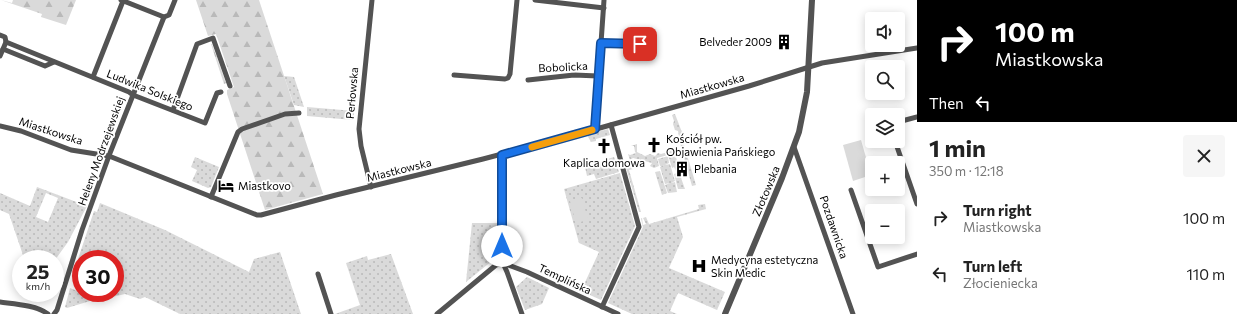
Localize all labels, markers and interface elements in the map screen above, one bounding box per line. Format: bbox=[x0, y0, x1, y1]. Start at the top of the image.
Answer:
map controls bbox=[865, 12, 905, 244]
button: sound bbox=[865, 12, 905, 52]
text: 100 m bbox=[995, 14, 1075, 48]
icon: right bbox=[929, 16, 981, 68]
pin bbox=[623, 27, 657, 61]
icon: arrive bbox=[629, 33, 651, 55]
building icon: Belveder 2009 bbox=[775, 33, 793, 51]
place label: Belveder 2009 bbox=[699, 35, 772, 48]
text: Miastkowska bbox=[995, 48, 1103, 70]
street label: Bobolicka bbox=[538, 59, 588, 74]
button: search bbox=[865, 60, 905, 100]
street label: Ludwika Solskiego bbox=[105, 66, 196, 113]
street label: Perłowska bbox=[343, 66, 360, 119]
street label: Miastkowska bbox=[678, 70, 745, 101]
icon: left bbox=[972, 92, 994, 114]
street label: Heleny Modrzejewskiej bbox=[75, 94, 126, 207]
text: Then bbox=[929, 94, 964, 112]
button: layers bbox=[865, 108, 905, 148]
street label: Miastkowska bbox=[18, 114, 85, 147]
place label: Kościół pw. Objawienia Pańskiego bbox=[666, 132, 776, 158]
text: 1 min bbox=[929, 133, 986, 162]
button: close bbox=[1183, 135, 1225, 177]
church icon: Kościół pw. Objawienia Pańskiego bbox=[645, 136, 663, 154]
church icon: Kaplica domowa bbox=[595, 137, 613, 155]
street label: Miastkowska bbox=[365, 155, 433, 184]
place label: Kaplica domowa bbox=[563, 156, 645, 169]
button: + bbox=[865, 156, 905, 196]
building icon: Plebania bbox=[673, 160, 691, 178]
place label: Plebania bbox=[694, 162, 737, 175]
text: 350 m · 12:18 bbox=[929, 163, 1004, 179]
street label: Złotowska bbox=[749, 164, 782, 218]
hotel icon: Miastkovo bbox=[217, 177, 235, 195]
place label: Miastkovo bbox=[238, 179, 291, 192]
street label: Pozdawnicka bbox=[818, 194, 851, 260]
text: Turn right bbox=[963, 201, 1032, 219]
button: − bbox=[865, 204, 905, 244]
icon: right bbox=[929, 207, 951, 229]
text: 100 m bbox=[1183, 209, 1225, 227]
text: Miastkowska bbox=[963, 219, 1041, 235]
position arrow bbox=[481, 225, 523, 267]
speed limit sign: 30 bbox=[72, 250, 124, 302]
place label: Medycyna estetyczna Skin Medic bbox=[711, 253, 818, 279]
hospital icon: Medycyna estetyczna Skin Medic bbox=[690, 257, 708, 275]
text: Turn left bbox=[963, 257, 1022, 275]
text: 25 bbox=[26, 259, 50, 283]
street label: Templińska bbox=[537, 261, 594, 296]
icon: left bbox=[929, 263, 951, 285]
text: 110 m bbox=[1186, 265, 1225, 283]
text: Złocieniecka bbox=[963, 275, 1038, 291]
text: km/h bbox=[26, 280, 50, 292]

